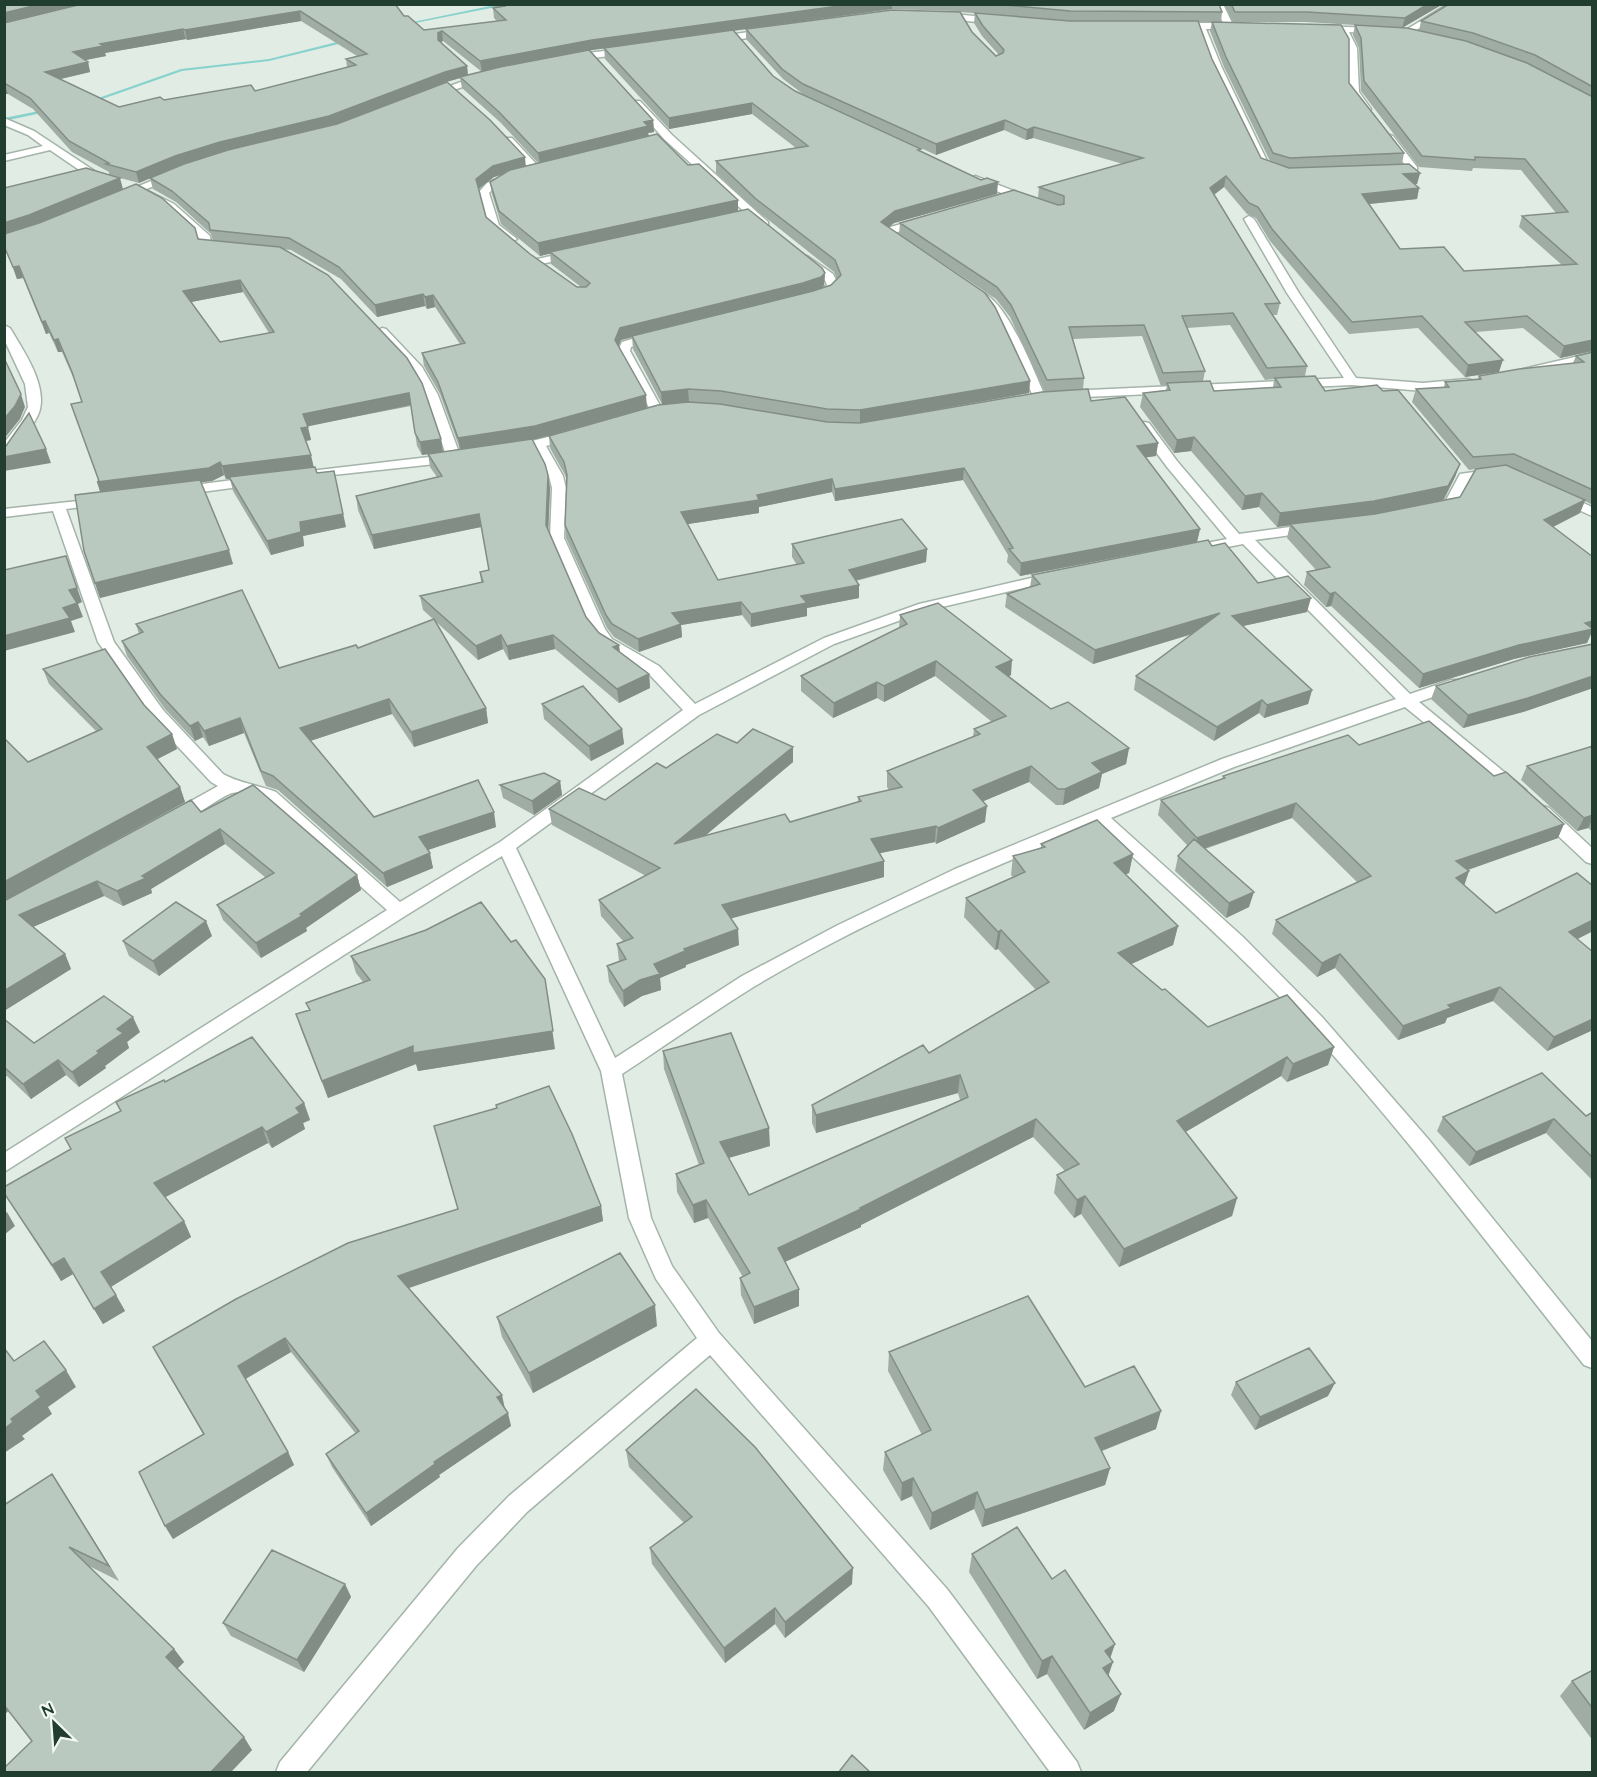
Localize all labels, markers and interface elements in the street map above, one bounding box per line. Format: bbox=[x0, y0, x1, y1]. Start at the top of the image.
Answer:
north arrow bbox=[24, 1693, 84, 1753]
text: N bbox=[38, 1698, 57, 1721]

